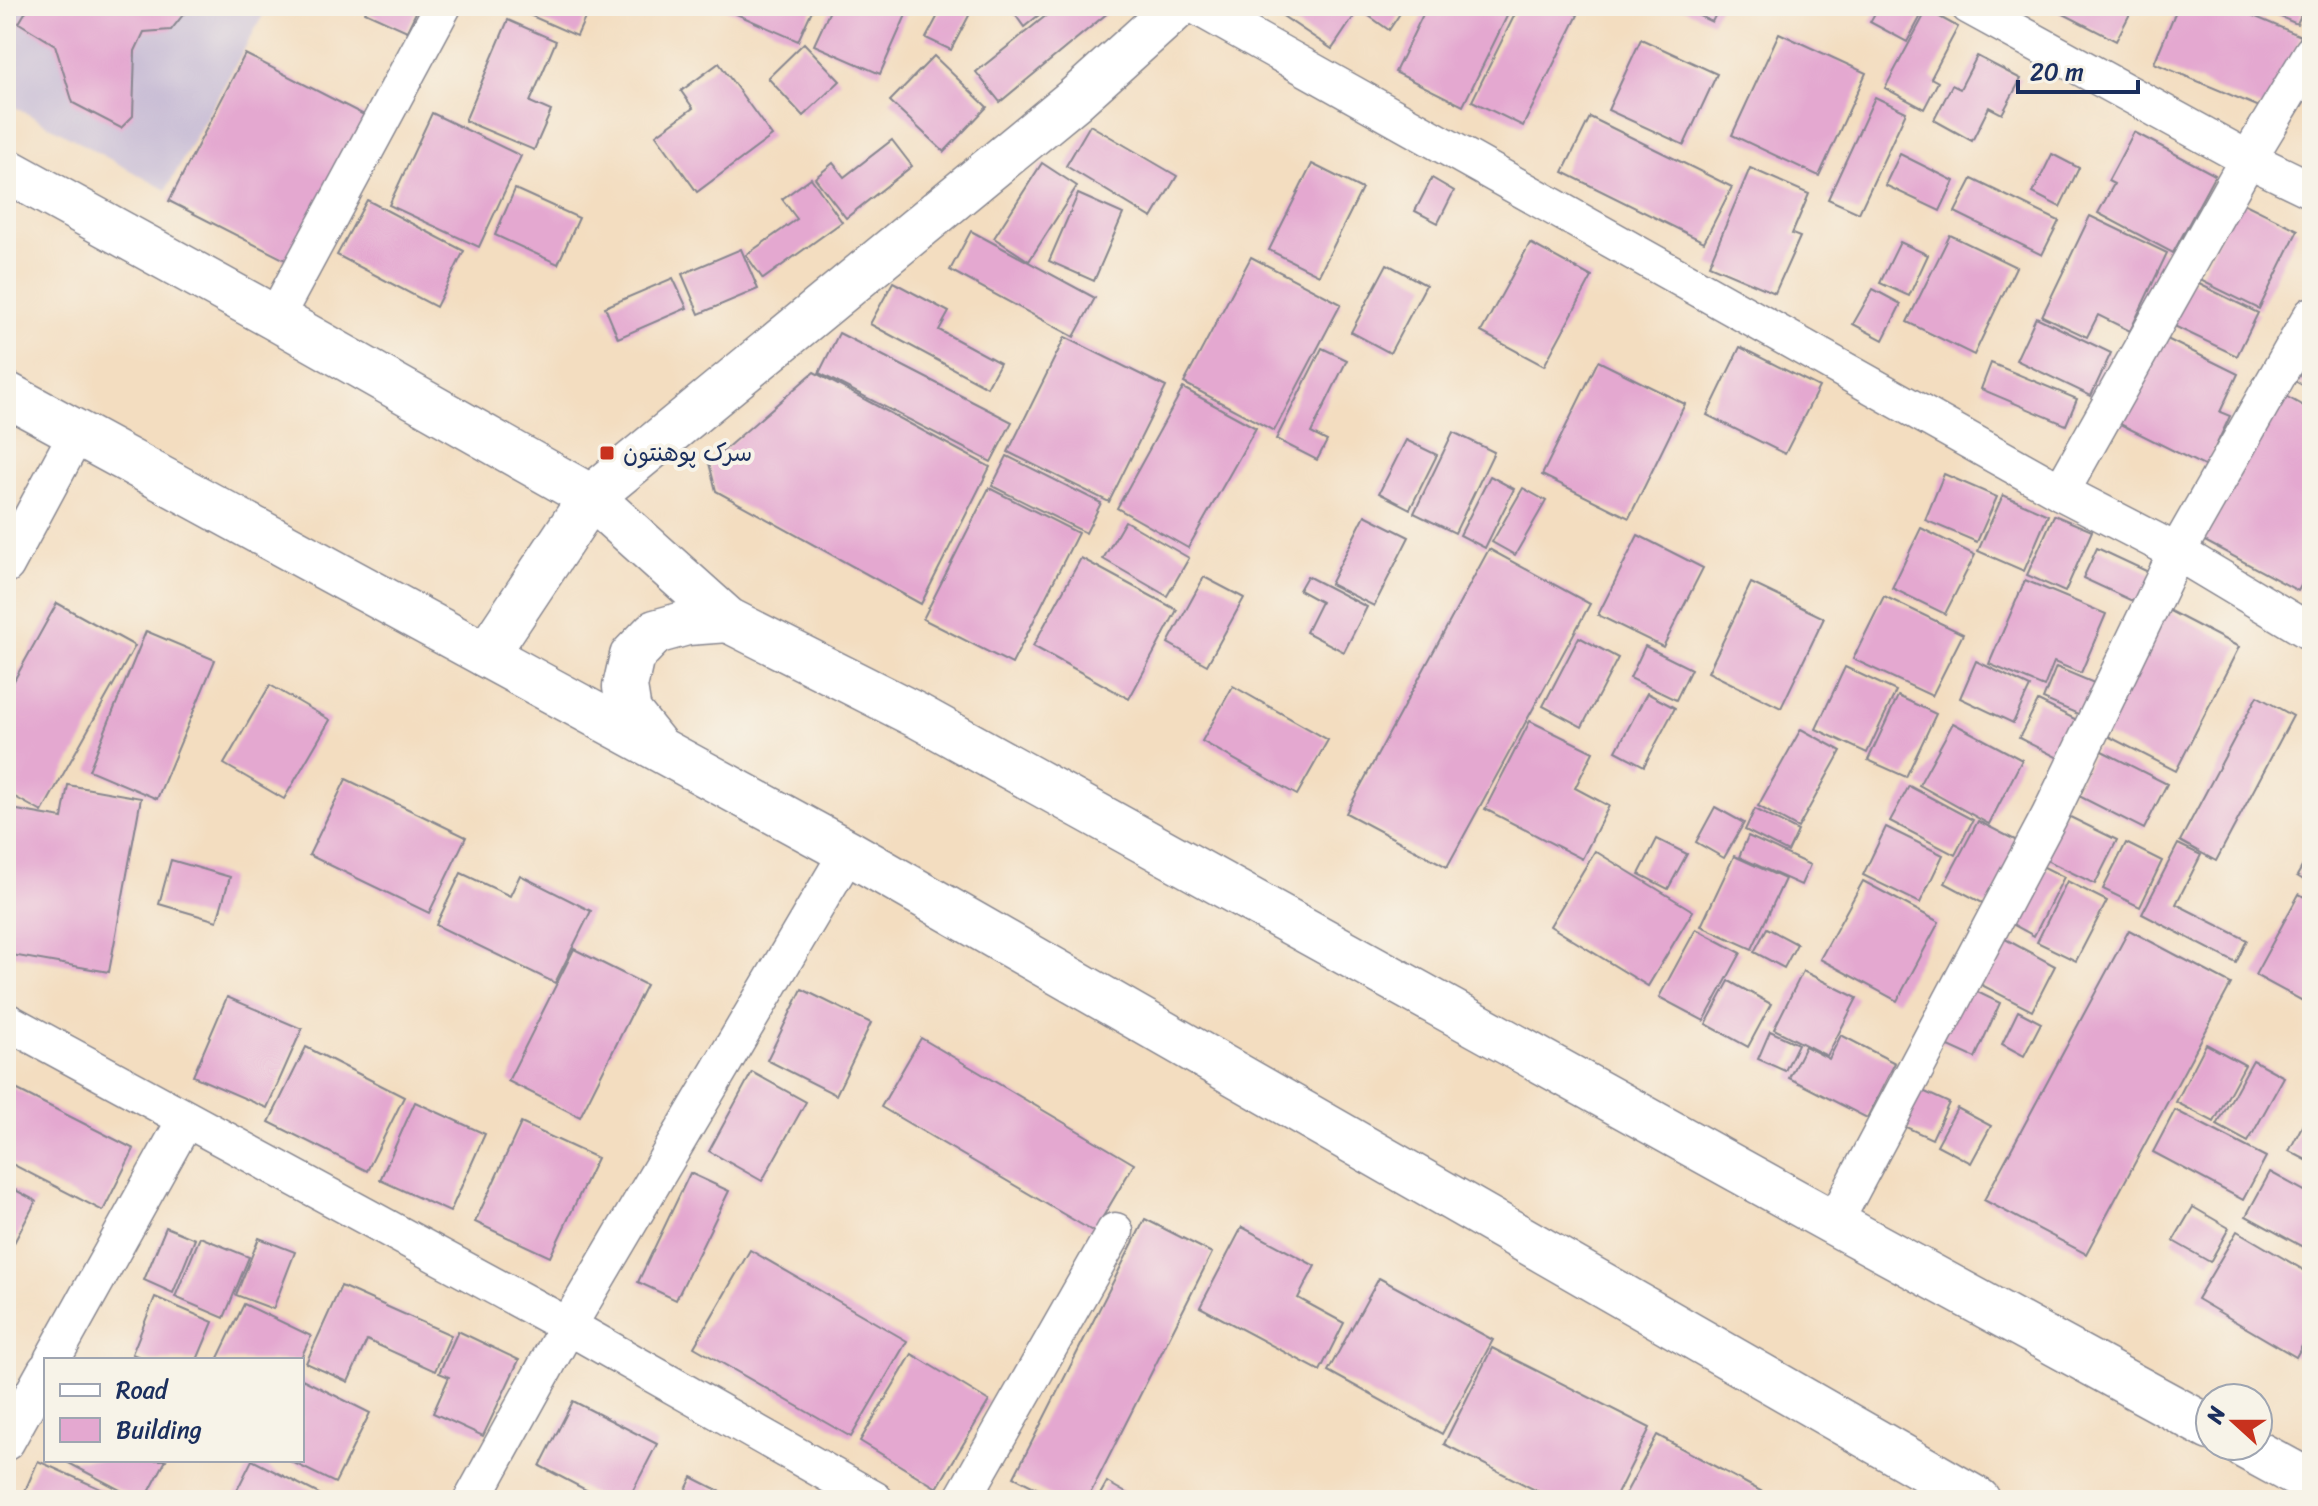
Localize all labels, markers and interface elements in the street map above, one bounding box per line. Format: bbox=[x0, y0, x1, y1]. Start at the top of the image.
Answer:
scale bar bbox=[2018, 44, 2138, 94]
text: 20 m bbox=[2030, 51, 2084, 93]
place label: سرک پوهنتون bbox=[623, 432, 752, 474]
marker: سرک پوهنتون bbox=[598, 444, 616, 462]
legend bbox=[44, 1358, 304, 1462]
text: Road bbox=[116, 1369, 170, 1411]
north arrow bbox=[2194, 1382, 2274, 1462]
text: N bbox=[2194, 1400, 2237, 1430]
text: Building bbox=[116, 1409, 202, 1451]

